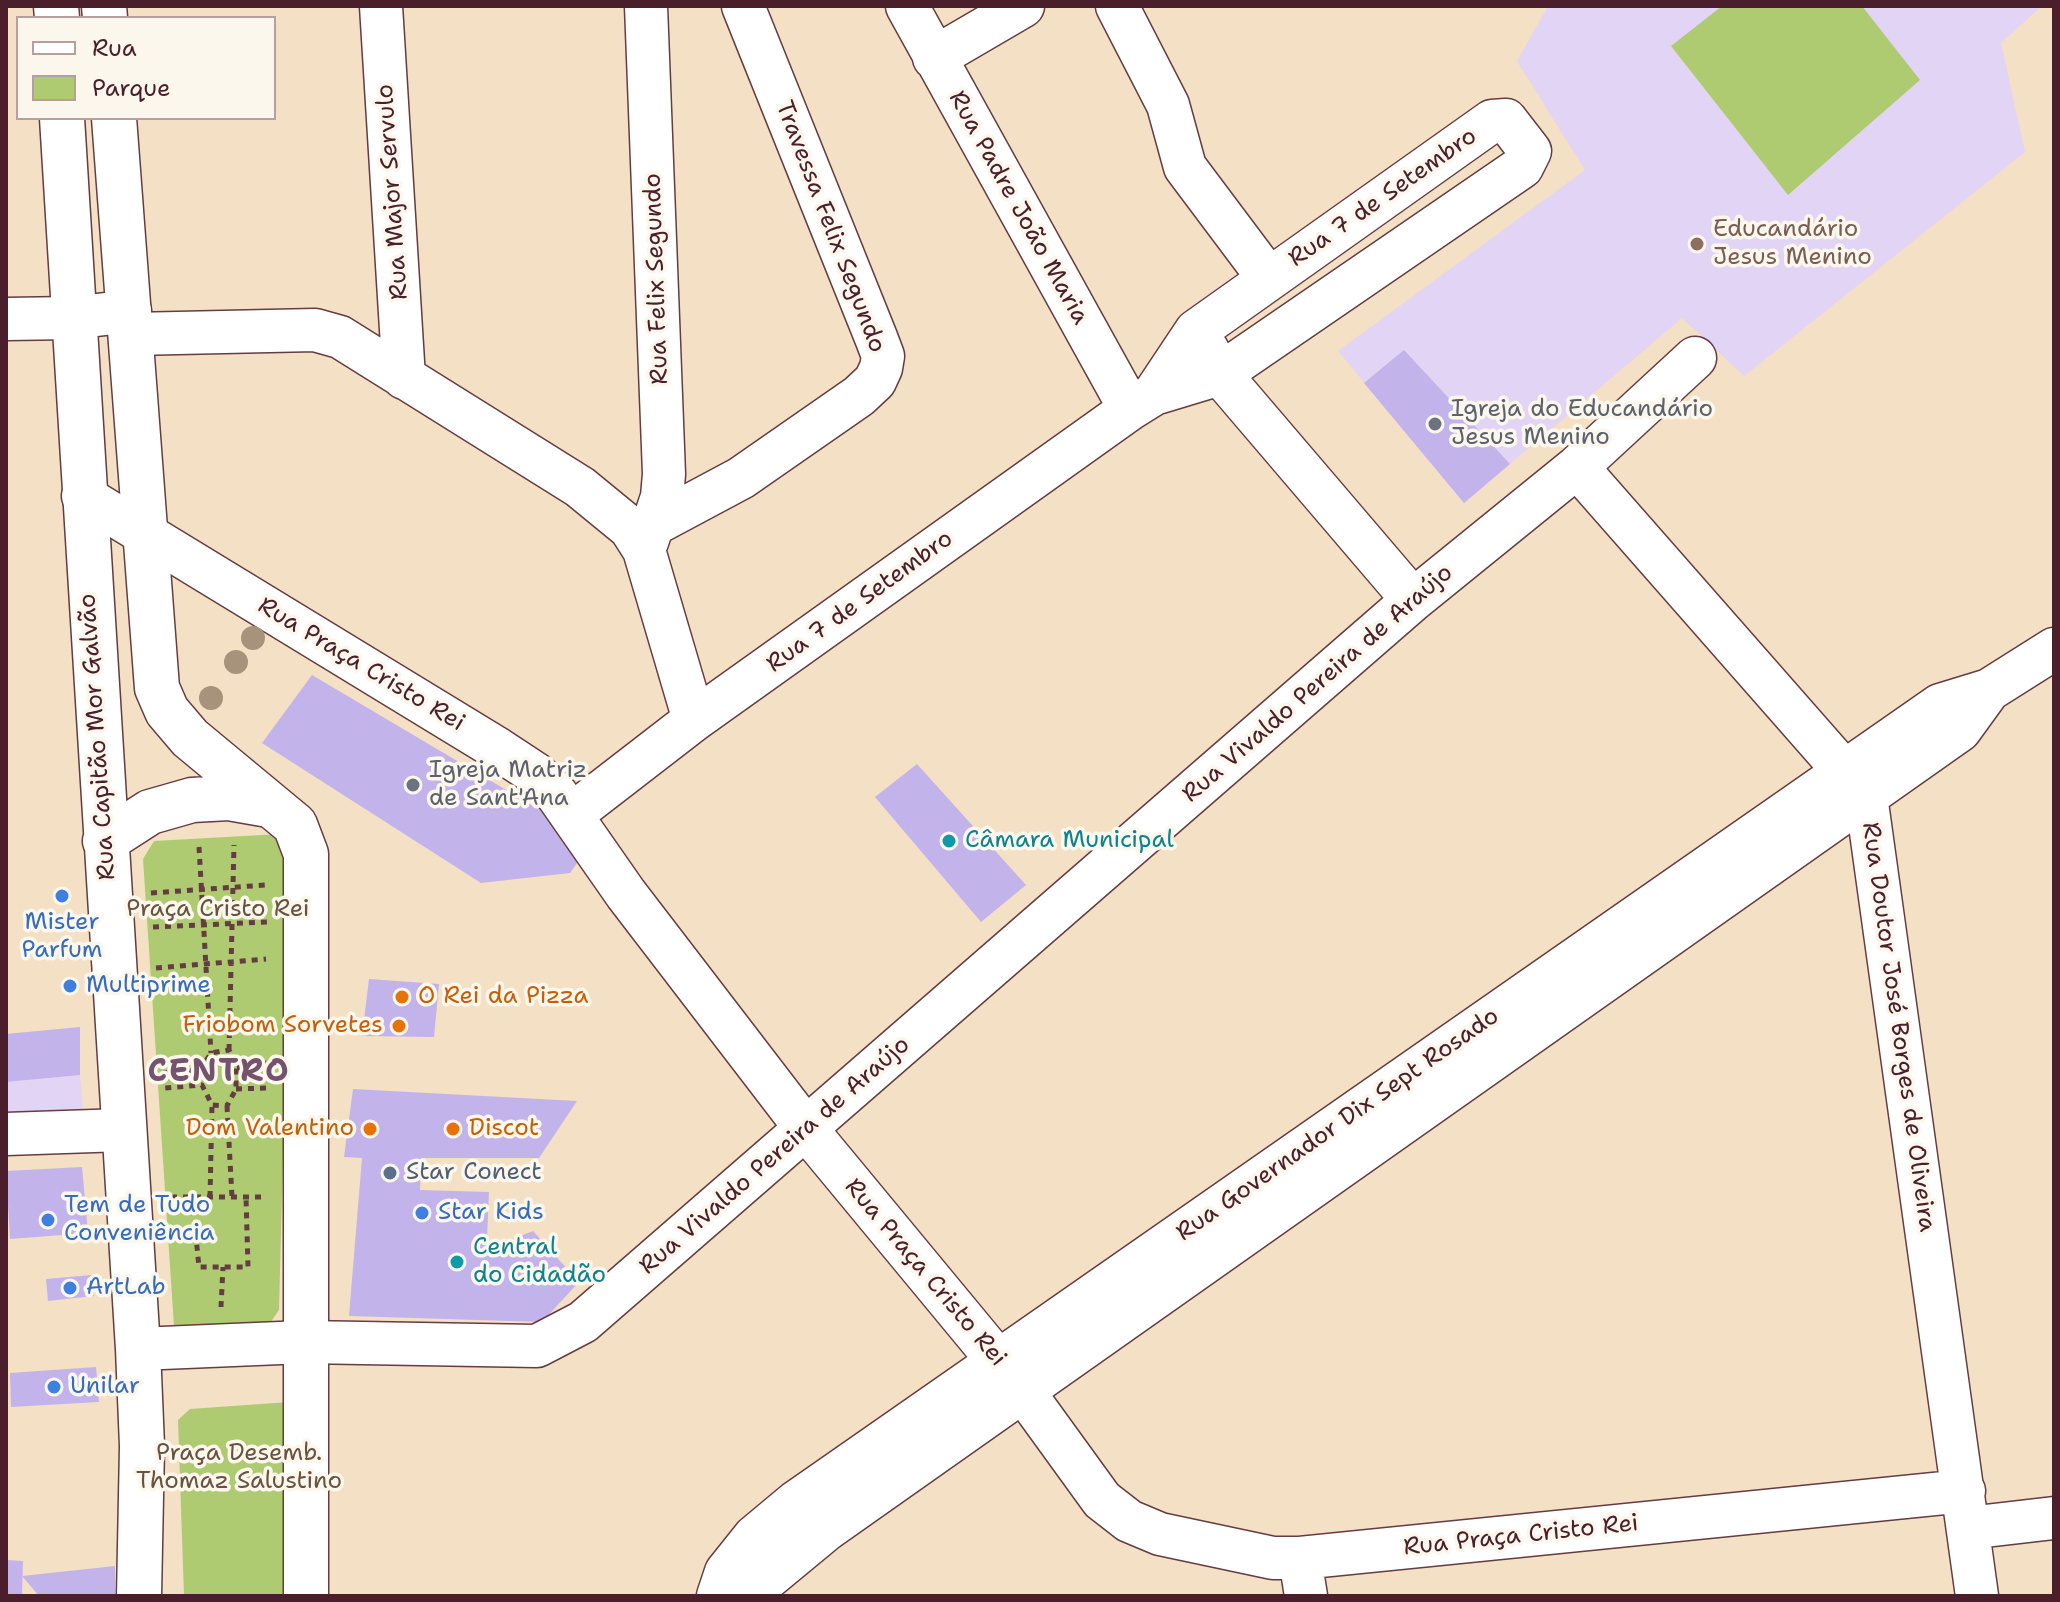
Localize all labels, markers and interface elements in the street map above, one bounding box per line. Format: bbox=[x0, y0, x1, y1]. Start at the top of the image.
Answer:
legend bbox=[16, 16, 276, 120]
text: Rua bbox=[92, 32, 137, 64]
text: Parque bbox=[92, 72, 171, 104]
street label: Rua Major Servulo bbox=[371, 83, 415, 301]
street label: Rua Padre João Maria bbox=[942, 86, 1094, 330]
street label: Travessa Felix Segundo bbox=[769, 97, 891, 357]
street label: Rua 7 de Setembro bbox=[1283, 122, 1483, 274]
street label: Rua Felix Segundo bbox=[639, 173, 675, 385]
place label: Educandário Jesus Menino bbox=[1713, 216, 1872, 272]
marker: Educandário Jesus Menino bbox=[1688, 235, 1706, 253]
place label: Igreja do Educandário Jesus Menino bbox=[1451, 396, 1713, 452]
marker: Igreja do Educandário Jesus Menino bbox=[1426, 415, 1444, 433]
street label: Rua 7 de Setembro bbox=[761, 525, 959, 679]
street label: Rua Vivaldo Pereira de Araújo bbox=[1177, 559, 1459, 809]
street label: Rua Praça Cristo Rei bbox=[252, 592, 470, 738]
street label: Rua Capitão Mor Galvão bbox=[74, 593, 122, 881]
place label: Igreja Matriz de Sant'Ana bbox=[429, 757, 587, 813]
marker: Igreja Matriz de Sant'Ana bbox=[404, 776, 422, 794]
street label: Rua Doutor José Borges de Oliveira bbox=[1855, 820, 1941, 1234]
place label: Câmara Municipal bbox=[965, 827, 1174, 855]
marker: Câmara Municipal bbox=[940, 832, 958, 850]
marker: Mister Parfum bbox=[53, 887, 71, 905]
park label: Praça Cristo Rei bbox=[126, 896, 310, 924]
place label: Mister Parfum bbox=[22, 909, 102, 965]
place label: Multiprime bbox=[86, 972, 211, 1000]
marker: Multiprime bbox=[61, 977, 79, 995]
place label: O Rei da Pizza bbox=[418, 983, 588, 1011]
marker: O Rei da Pizza bbox=[393, 988, 411, 1006]
street label: Rua Governador Dix Sept Rosado bbox=[1171, 1002, 1505, 1248]
place label: Friobom Sorvetes bbox=[183, 1012, 383, 1040]
marker: Friobom Sorvetes bbox=[390, 1017, 408, 1035]
street label: Rua Vivaldo Pereira de Araújo bbox=[634, 1031, 916, 1281]
district label: CENTRO bbox=[147, 1054, 291, 1092]
place label: Dom Valentino bbox=[186, 1115, 354, 1143]
place label: Discot bbox=[469, 1115, 539, 1143]
marker: Dom Valentino bbox=[361, 1120, 379, 1138]
marker: Discot bbox=[444, 1120, 462, 1138]
place label: Star Conect bbox=[406, 1159, 542, 1187]
marker: Star Conect bbox=[381, 1164, 399, 1182]
street label: Rua Praça Cristo Rei bbox=[838, 1173, 1012, 1373]
place label: Tem de Tudo Conveniência bbox=[64, 1192, 215, 1248]
place label: Star Kids bbox=[438, 1199, 544, 1227]
marker: Star Kids bbox=[413, 1204, 431, 1222]
marker: Tem de Tudo Conveniência bbox=[39, 1211, 57, 1229]
place label: Central do Cidadão bbox=[473, 1234, 606, 1290]
marker: Central do Cidadão bbox=[448, 1253, 466, 1271]
place label: ArtLab bbox=[86, 1274, 166, 1302]
marker: ArtLab bbox=[61, 1279, 79, 1297]
place label: Unilar bbox=[70, 1373, 140, 1401]
marker: Unilar bbox=[45, 1378, 63, 1396]
park label: Praça Desemb. Thomaz Salustino bbox=[136, 1440, 342, 1496]
street label: Rua Praça Cristo Rei bbox=[1402, 1509, 1640, 1563]

